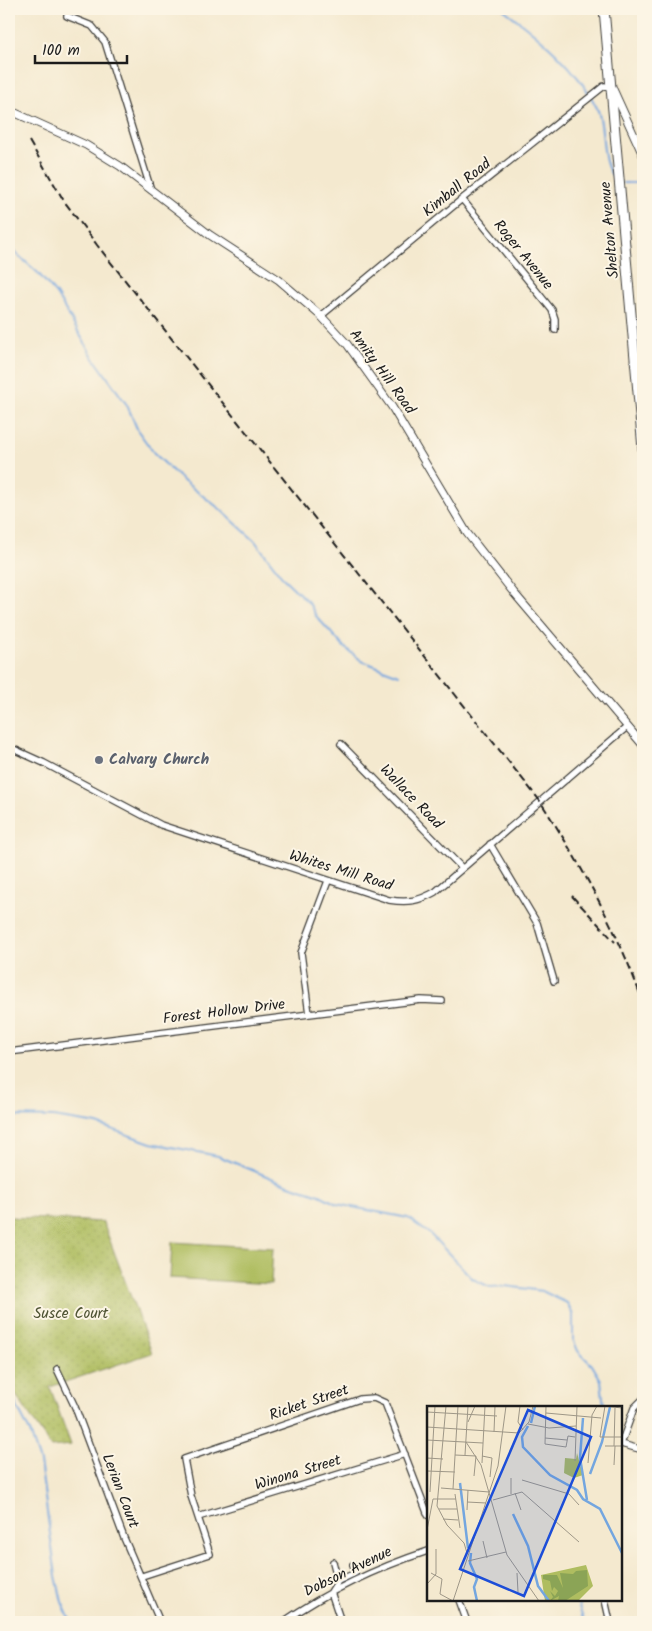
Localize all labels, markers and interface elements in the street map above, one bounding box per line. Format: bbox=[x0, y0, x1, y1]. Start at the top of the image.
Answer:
scale bar bbox=[35, 32, 128, 64]
text: 100 m bbox=[42, 39, 80, 63]
street label: Kimball Road bbox=[417, 152, 497, 223]
street label: Shelton Avenue bbox=[594, 180, 626, 279]
street label: Roger Avenue bbox=[487, 215, 559, 296]
street label: Amity Hill Road bbox=[343, 324, 422, 420]
place label: Calvary Church bbox=[109, 748, 209, 772]
marker: Calvary Church bbox=[93, 754, 105, 766]
street label: Wallace Road bbox=[374, 759, 449, 835]
street label: Whites Mill Road bbox=[286, 844, 396, 898]
street label: Forest Hollow Drive bbox=[162, 993, 287, 1031]
park label: Susce Court bbox=[34, 1302, 109, 1326]
street label: Ricket Street bbox=[266, 1378, 352, 1428]
inset map bbox=[427, 1406, 622, 1601]
street label: Winona Street bbox=[252, 1448, 344, 1498]
street label: Lerian Court bbox=[95, 1450, 145, 1532]
street label: Dobson Avenue bbox=[300, 1540, 396, 1604]

